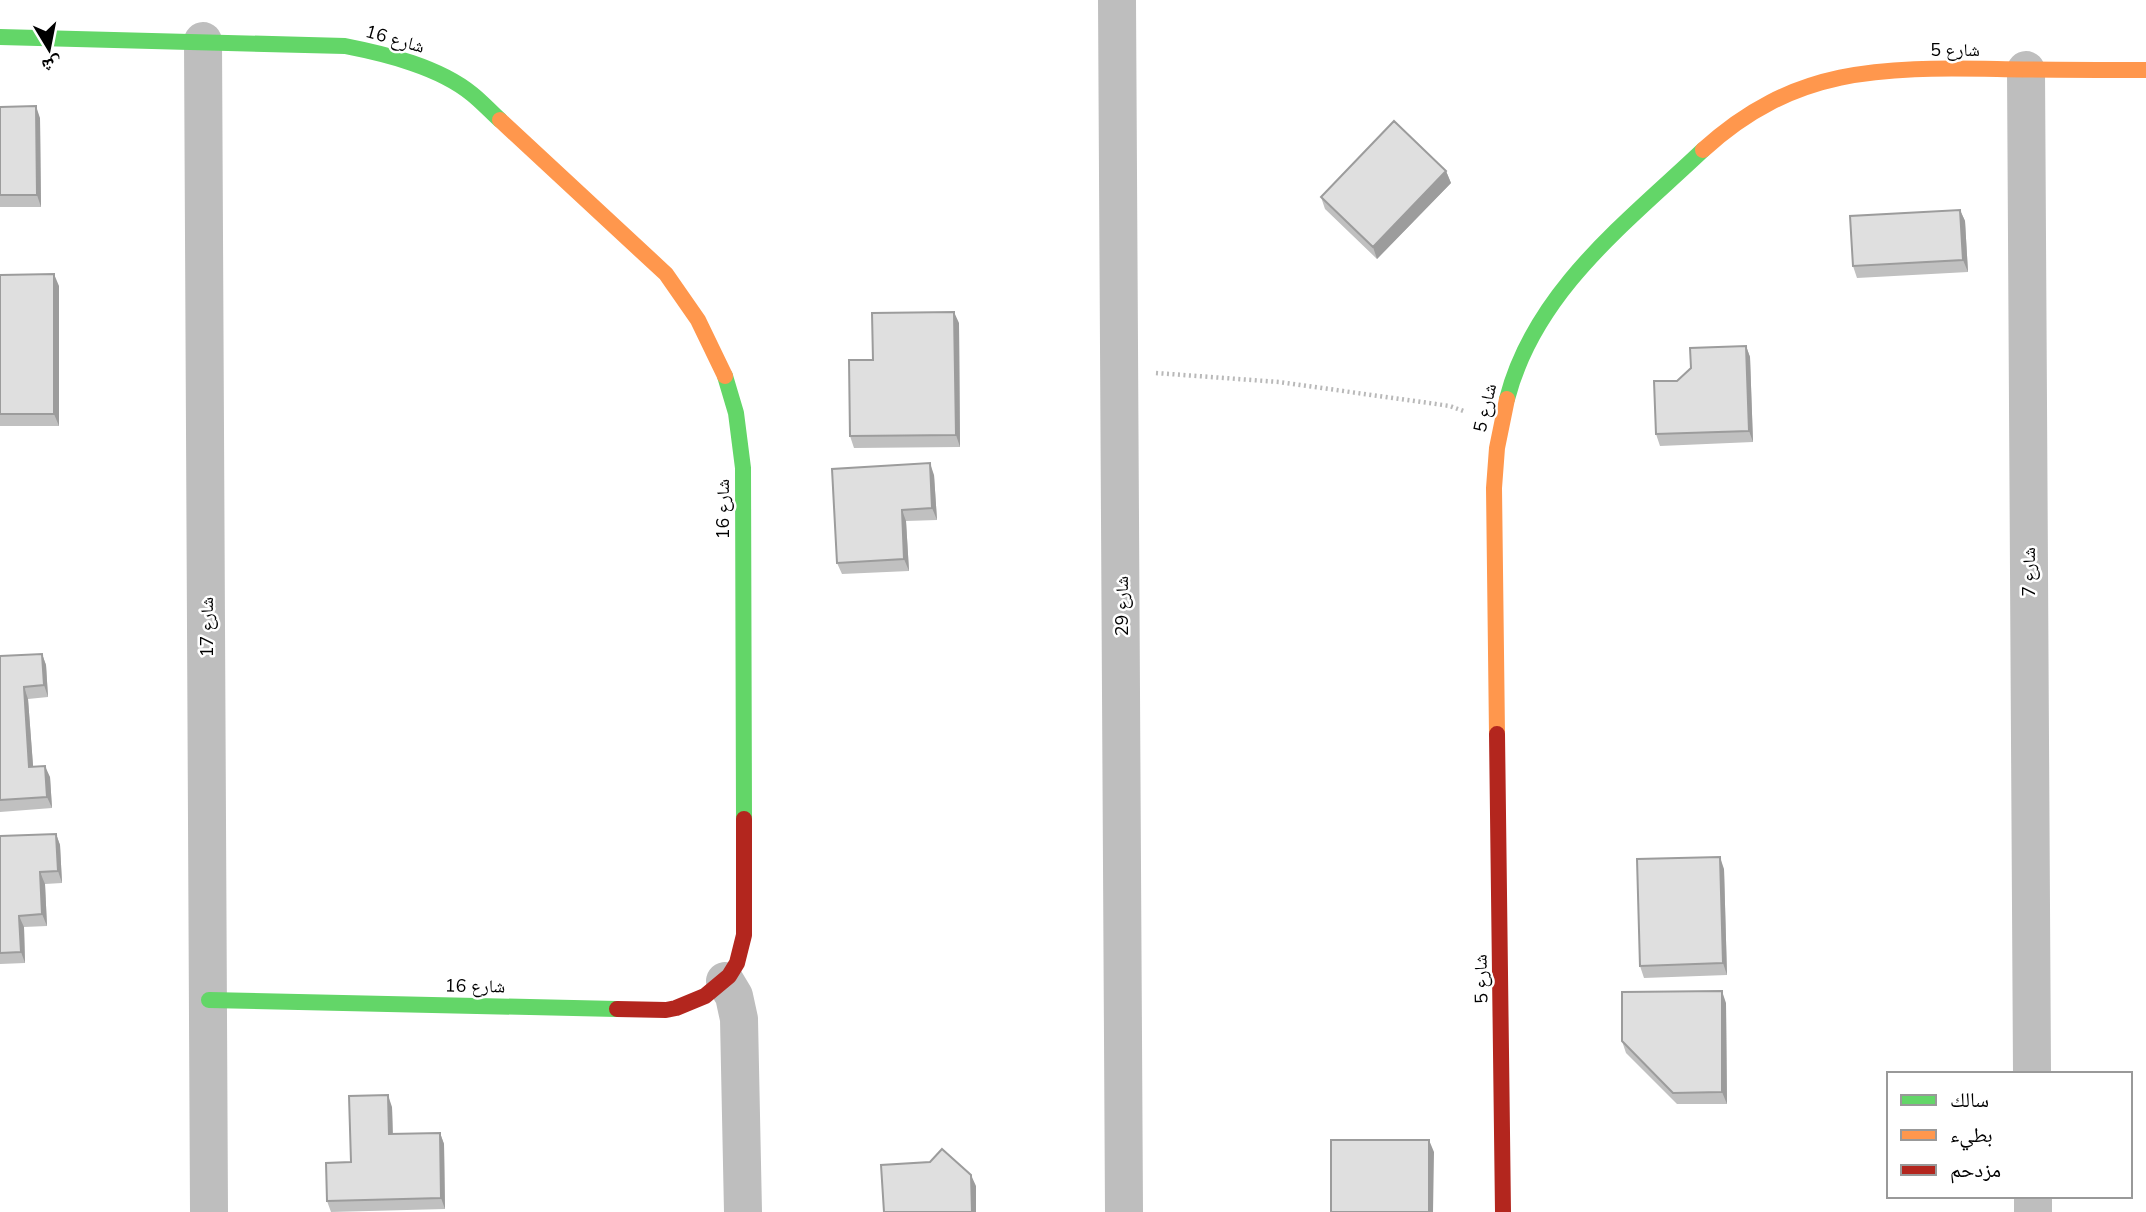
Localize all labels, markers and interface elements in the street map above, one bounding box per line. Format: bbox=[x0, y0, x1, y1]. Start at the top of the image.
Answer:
north arrow bbox=[14, 14, 84, 84]
street label: شارع 16 bbox=[363, 19, 427, 59]
street label: شارع 5 bbox=[1930, 38, 1980, 62]
text: ش bbox=[40, 50, 64, 79]
street label: شارع 5 bbox=[1468, 381, 1502, 435]
street label: شارع 16 bbox=[711, 479, 735, 539]
street label: شارع 7 bbox=[2017, 547, 2041, 597]
street label: شارع 29 bbox=[1110, 576, 1134, 636]
street label: شارع 17 bbox=[195, 597, 219, 657]
street label: شارع 5 bbox=[1469, 954, 1493, 1004]
street label: شارع 16 bbox=[445, 973, 505, 999]
legend bbox=[1887, 1072, 2132, 1198]
text: سالك bbox=[1950, 1086, 1989, 1114]
text: بطيء bbox=[1950, 1121, 1993, 1151]
text: مزدحم bbox=[1950, 1156, 2001, 1184]

